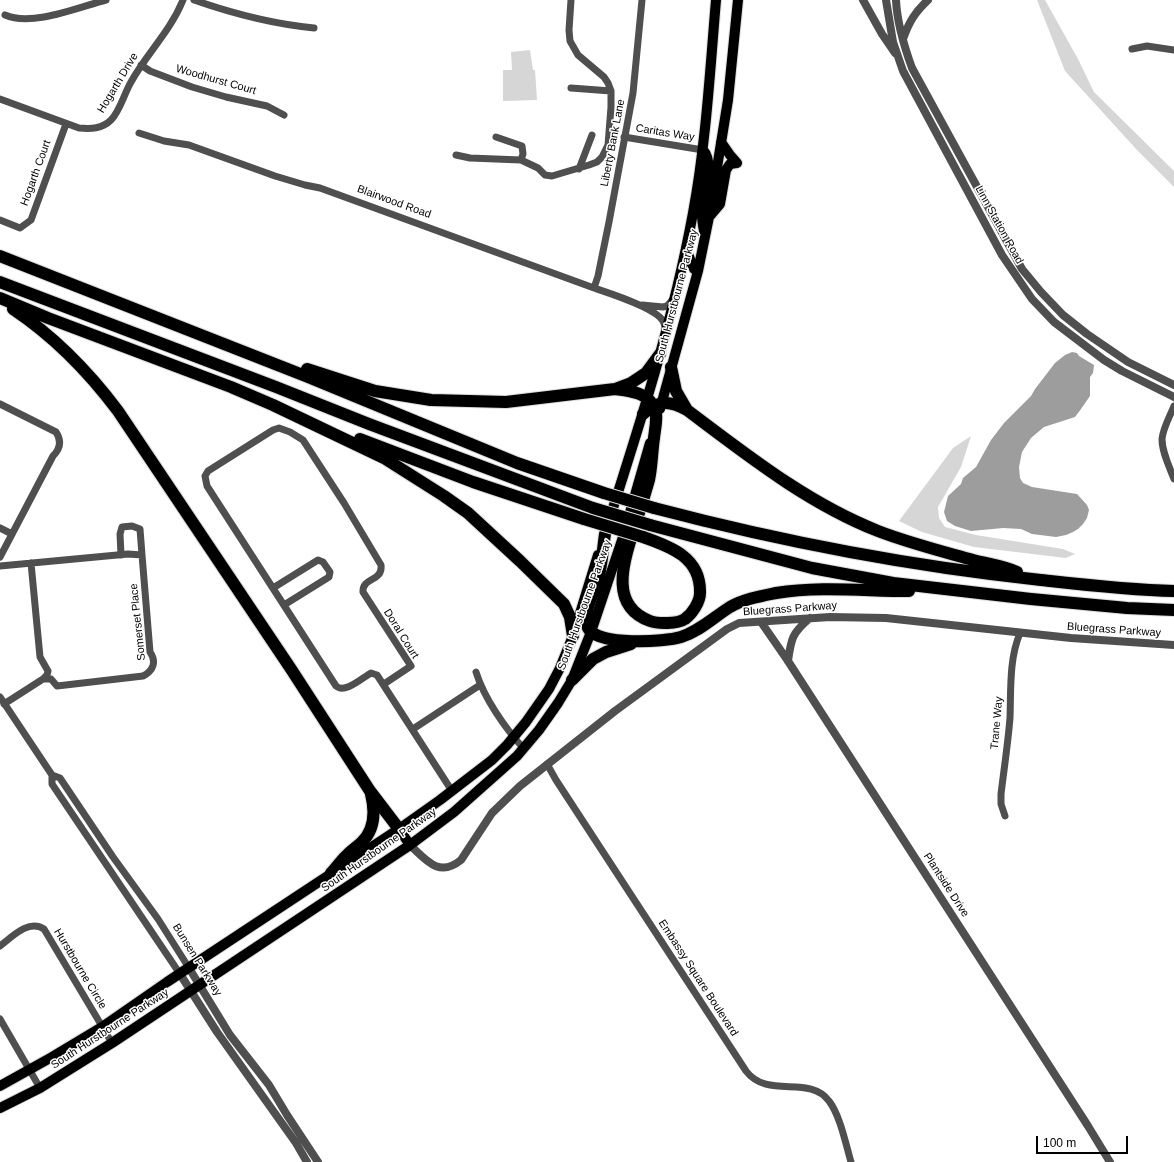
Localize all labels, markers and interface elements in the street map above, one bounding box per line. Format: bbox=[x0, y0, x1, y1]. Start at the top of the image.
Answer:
street label: Hogarth Drive bbox=[95, 51, 141, 115]
street label: Woodhurst Court bbox=[174, 62, 258, 98]
street label: Liberty Bank Lane bbox=[598, 98, 628, 188]
street label: Caritas Way bbox=[635, 122, 695, 144]
street label: Hogarth Court bbox=[18, 138, 54, 208]
street label: Blairwood Road bbox=[355, 183, 433, 221]
street label: Linn Station Road bbox=[972, 184, 1026, 266]
street label: South Hurstbourne Parkway bbox=[653, 228, 701, 364]
street label: South Hurstbourne Parkway bbox=[555, 538, 615, 672]
street label: Somerset Place bbox=[127, 583, 149, 661]
street label: Bluegrass Parkway bbox=[743, 599, 837, 619]
street label: Doral Court bbox=[381, 607, 421, 661]
street label: Bluegrass Parkway bbox=[1067, 620, 1161, 640]
street label: Trane Way bbox=[988, 696, 1006, 750]
street label: South Hurstbourne Parkway bbox=[319, 805, 439, 895]
street label: Plantside Drive bbox=[920, 850, 972, 920]
street label: Embassy Square Boulevard bbox=[655, 917, 741, 1039]
street label: Bunsen Parkway bbox=[170, 922, 224, 998]
street label: Hurstbourne Circle bbox=[51, 926, 109, 1012]
street label: South Hurstbourne Parkway bbox=[49, 986, 171, 1072]
scale bar bbox=[1038, 1128, 1130, 1154]
text: 100 m bbox=[1043, 1136, 1076, 1150]

